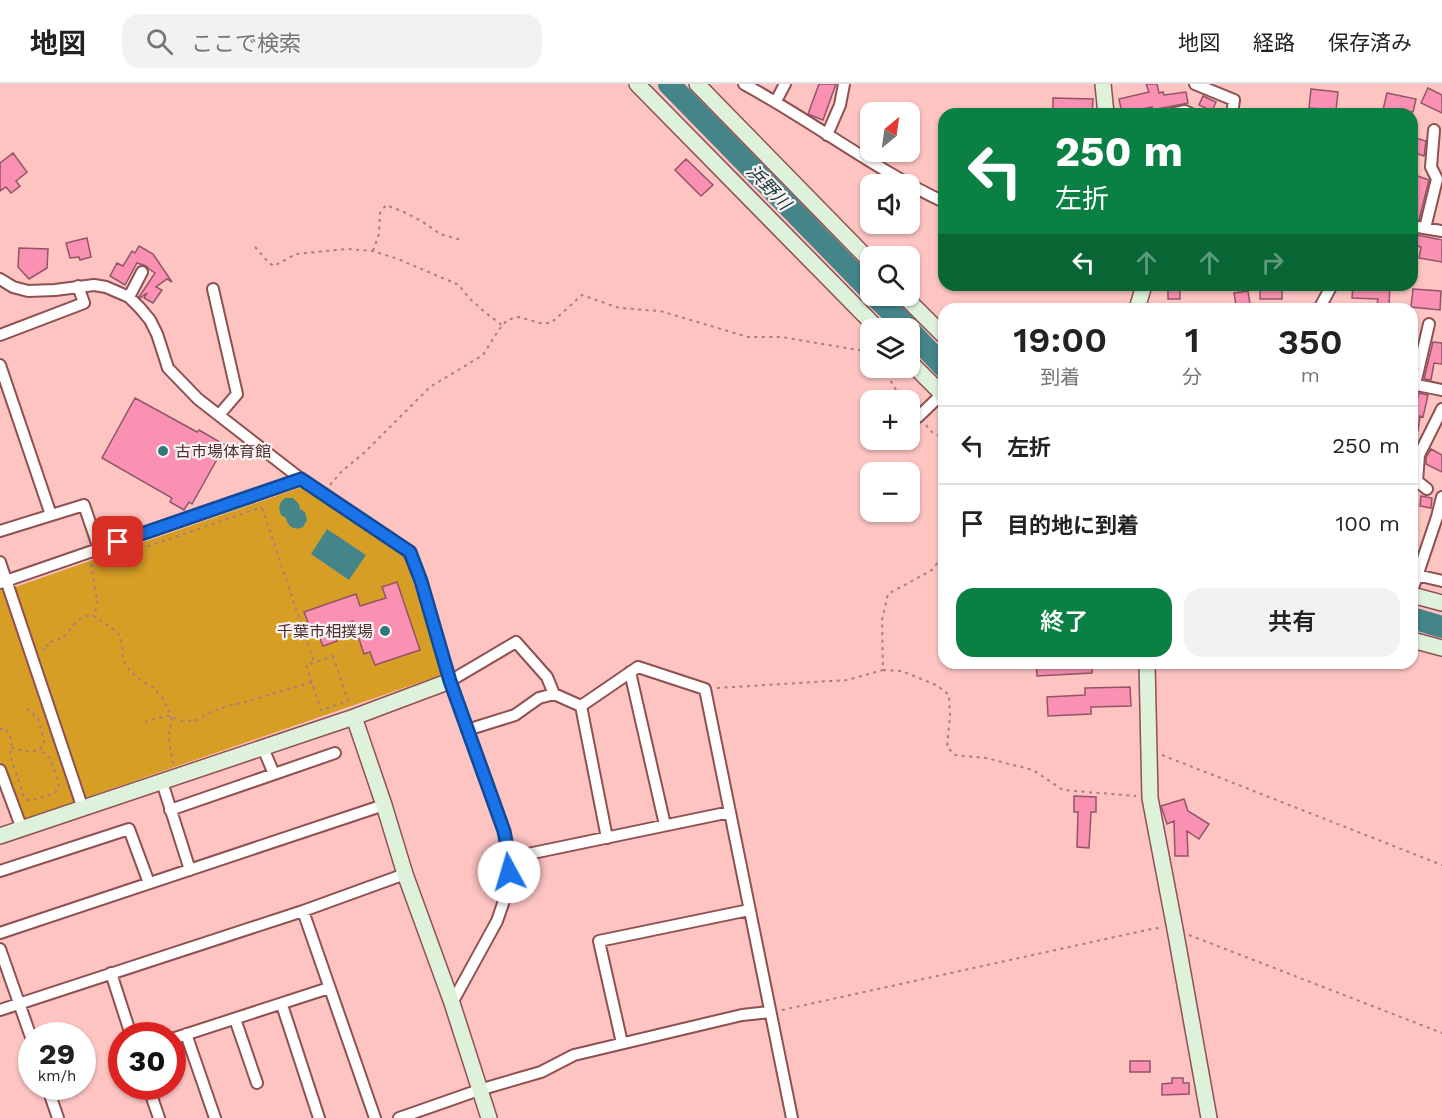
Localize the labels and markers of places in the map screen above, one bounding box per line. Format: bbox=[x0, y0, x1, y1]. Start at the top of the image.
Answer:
place label: 古市場体育館 bbox=[175, 442, 271, 461]
marker: 古市場体育館 bbox=[156, 444, 170, 458]
pin bbox=[92, 516, 143, 567]
place label: 千葉市相撲場 bbox=[277, 622, 373, 641]
marker: 千葉市相撲場 bbox=[378, 624, 392, 638]

